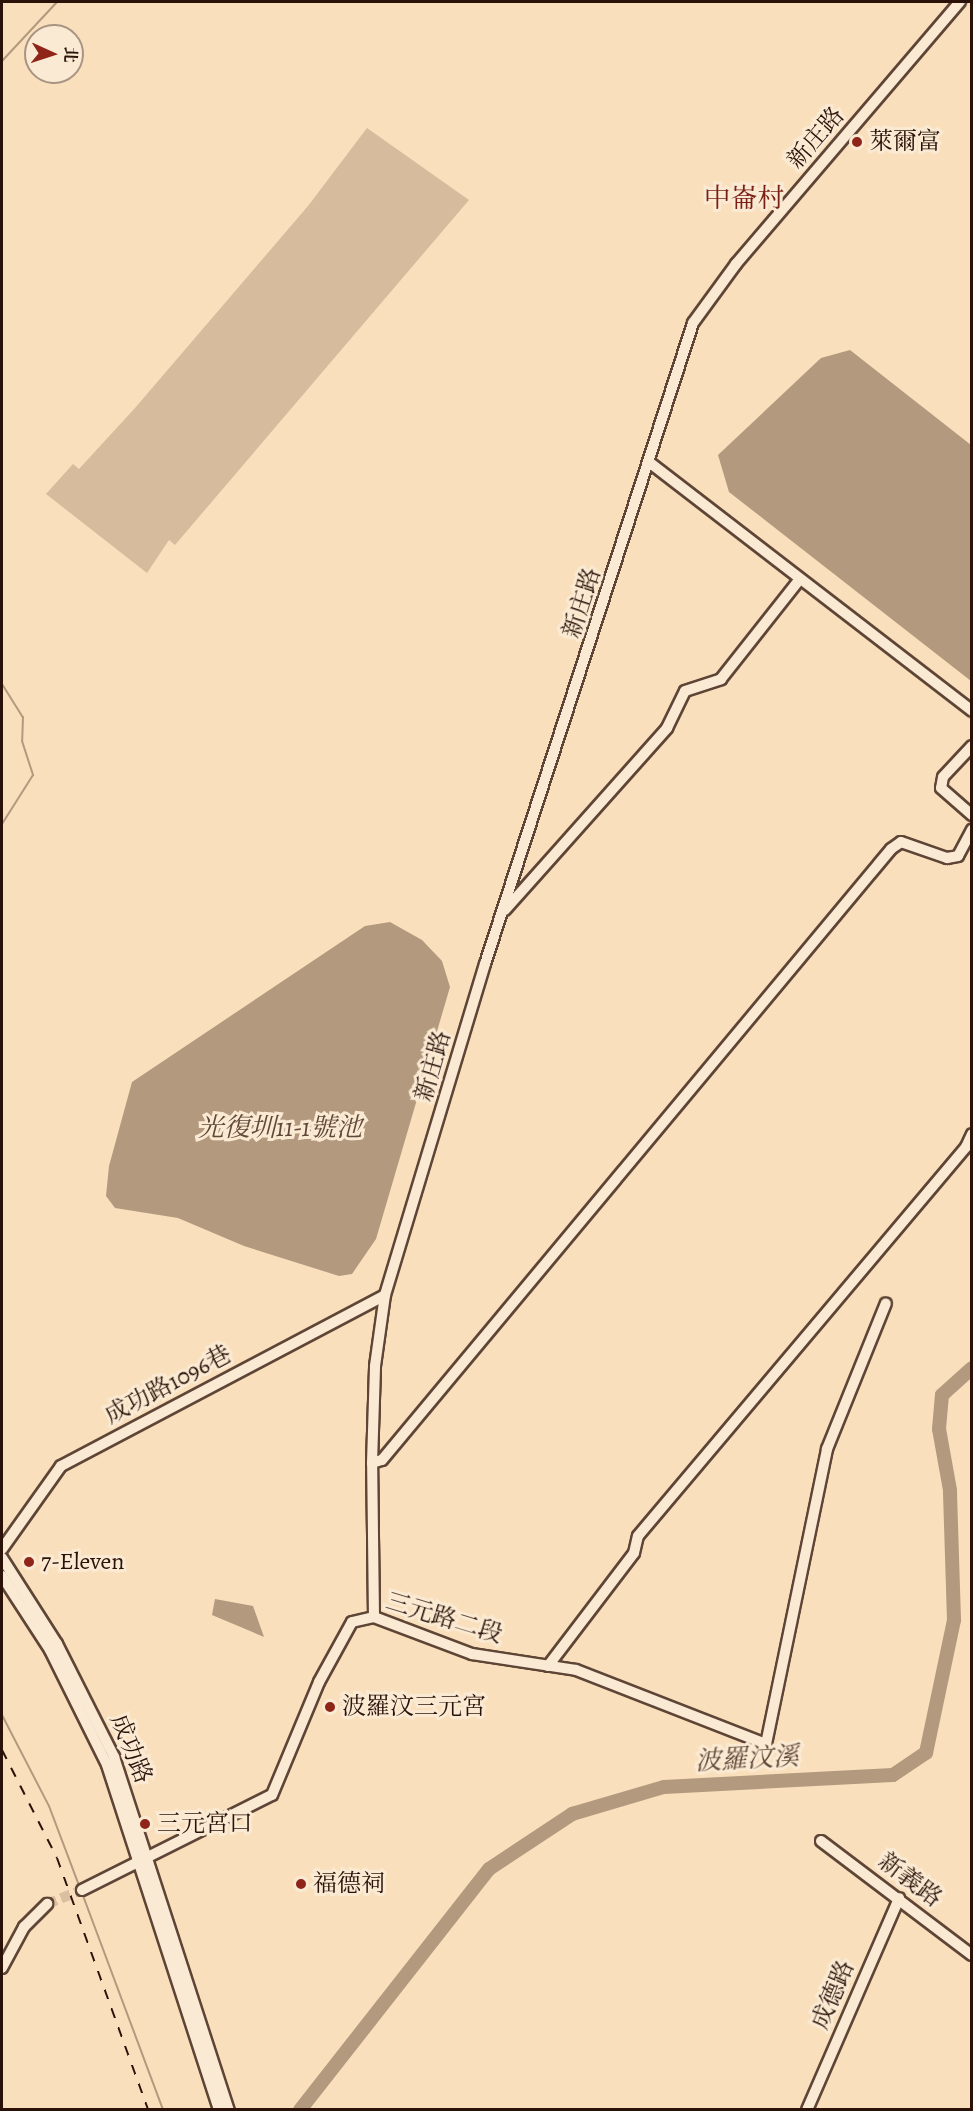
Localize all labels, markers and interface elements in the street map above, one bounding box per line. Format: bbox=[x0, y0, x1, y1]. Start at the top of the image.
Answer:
north arrow bbox=[24, 24, 84, 84]
text: 北 bbox=[59, 46, 81, 63]
street label: 新庄路 bbox=[782, 101, 850, 175]
place label: 萊爾富 bbox=[869, 128, 941, 156]
marker: 萊爾富 bbox=[850, 135, 864, 149]
district label: 中崙村 bbox=[704, 183, 784, 215]
street label: 新庄路 bbox=[557, 564, 607, 642]
street label: 新庄路 bbox=[409, 1027, 457, 1105]
water label: 光復圳11-1號池 bbox=[198, 1112, 362, 1144]
street label: 成功路1096巷 bbox=[100, 1340, 236, 1430]
place label: 7-Eleven bbox=[41, 1548, 124, 1576]
marker: 7-Eleven bbox=[22, 1555, 36, 1569]
street label: 三元路二段 bbox=[382, 1587, 506, 1649]
place label: 波羅汶三元宮 bbox=[342, 1693, 486, 1721]
marker: 波羅汶三元宮 bbox=[323, 1700, 337, 1714]
street label: 成功路 bbox=[104, 1710, 158, 1788]
water label: 波羅汶溪 bbox=[694, 1741, 800, 1777]
place label: 三元宮口 bbox=[157, 1810, 253, 1838]
marker: 三元宮口 bbox=[138, 1817, 152, 1831]
street label: 新義路 bbox=[873, 1847, 947, 1913]
place label: 福德祠 bbox=[313, 1870, 385, 1898]
marker: 福德祠 bbox=[294, 1877, 308, 1891]
street label: 成德路 bbox=[806, 1956, 860, 2034]

